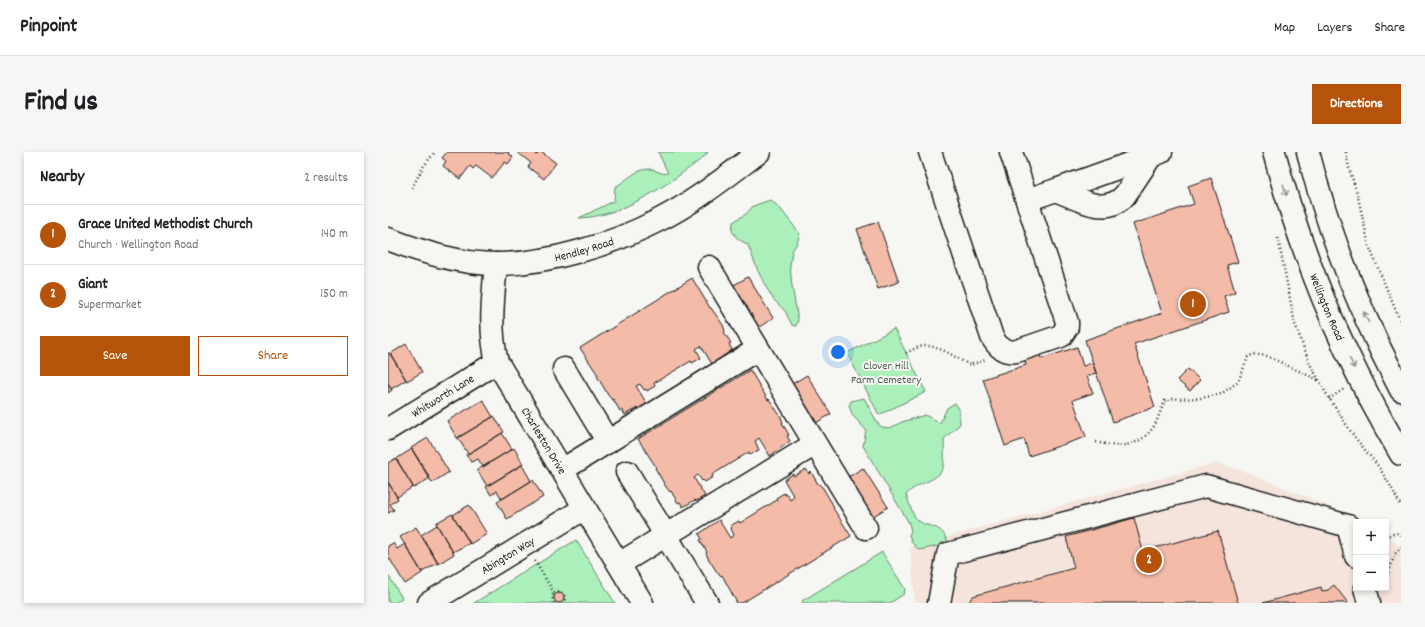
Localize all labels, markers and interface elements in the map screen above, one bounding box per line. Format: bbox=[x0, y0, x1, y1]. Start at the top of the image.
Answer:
text: Pinpoint bbox=[20, 14, 77, 41]
text: Map bbox=[1274, 18, 1295, 38]
text: Layers bbox=[1317, 18, 1352, 38]
text: Share bbox=[1374, 18, 1405, 38]
text: Find us bbox=[24, 84, 98, 124]
button: Directions bbox=[1312, 84, 1401, 124]
text: Nearby bbox=[40, 166, 84, 190]
text: 2 results bbox=[304, 169, 348, 188]
one-way arrow bbox=[1282, 183, 1289, 196]
text: Grace United Methodist Church bbox=[78, 214, 253, 236]
text: 1 bbox=[52, 225, 54, 244]
text: 140 m bbox=[321, 225, 348, 244]
street label: Hendley Road bbox=[553, 234, 616, 267]
text: Church · Wellington Road bbox=[78, 236, 198, 255]
street label: Wellington Road bbox=[1304, 271, 1348, 344]
text: Giant bbox=[78, 274, 108, 296]
text: 2 bbox=[50, 285, 56, 304]
text: 150 m bbox=[320, 285, 348, 304]
pin: 1 bbox=[1180, 289, 1206, 319]
text: Supermarket bbox=[78, 296, 142, 315]
one-way arrow bbox=[1362, 312, 1369, 324]
button: Save bbox=[40, 336, 190, 376]
button: Share bbox=[198, 336, 348, 376]
your location bbox=[828, 342, 848, 362]
one-way arrow bbox=[1348, 357, 1356, 369]
park label: Clover Hill Farm Cemetery bbox=[851, 358, 922, 389]
street label: Whitworth Lane bbox=[409, 371, 478, 423]
street label: Charleston Drive bbox=[516, 404, 570, 478]
map controls bbox=[1353, 519, 1389, 591]
button: + bbox=[1353, 519, 1389, 555]
street label: Abington Way bbox=[478, 533, 539, 579]
pin: 2 bbox=[1136, 545, 1162, 575]
button: − bbox=[1353, 555, 1389, 591]

